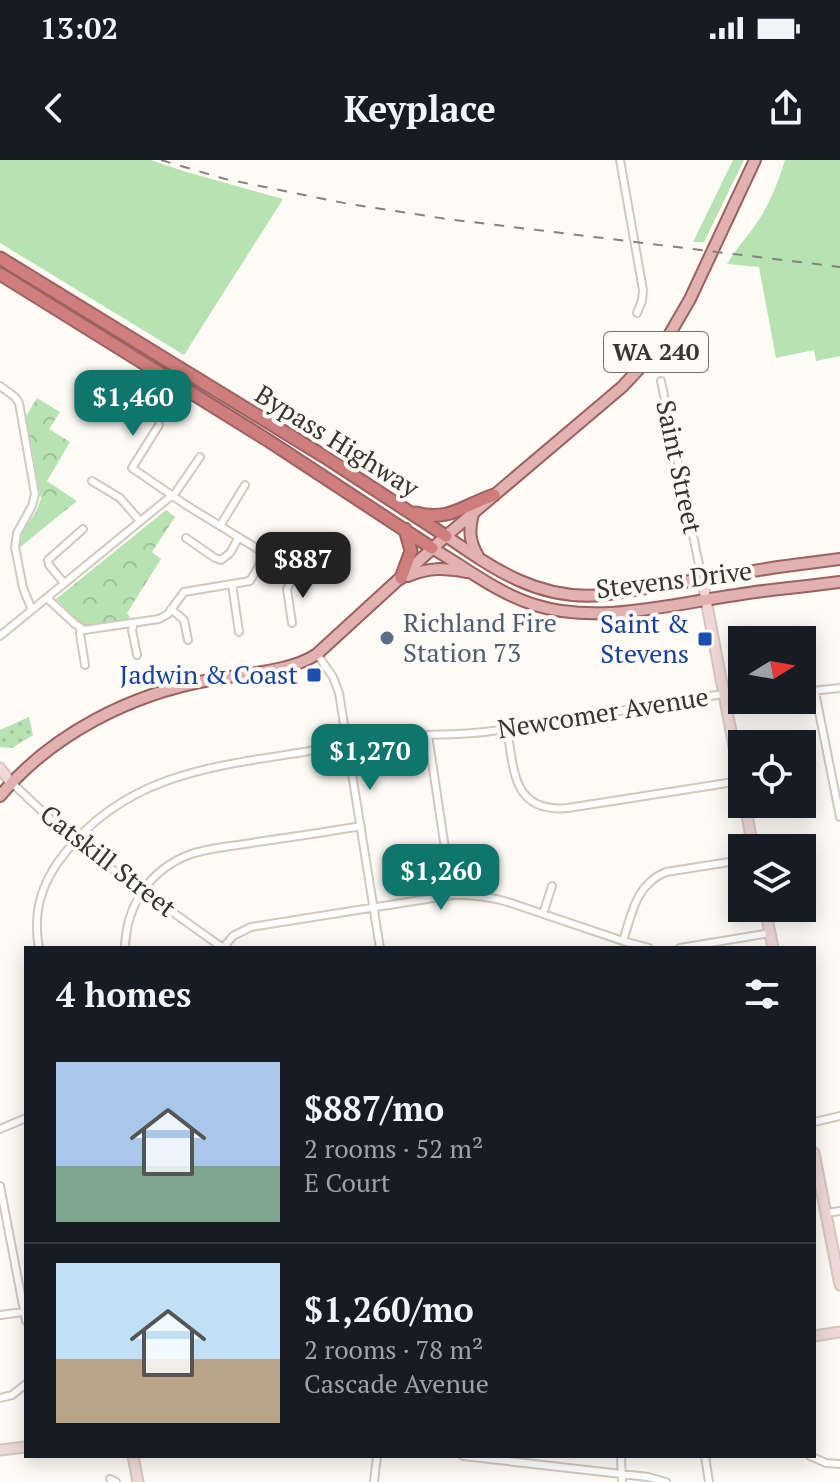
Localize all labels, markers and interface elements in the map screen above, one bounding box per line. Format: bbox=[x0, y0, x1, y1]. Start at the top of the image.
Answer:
text: 13:02 bbox=[40, 8, 118, 48]
text: Keyplace bbox=[344, 85, 496, 132]
icon: back bbox=[32, 86, 76, 130]
icon: share bbox=[764, 86, 808, 130]
road number: WA 240 bbox=[604, 332, 708, 372]
pin: $1,460 bbox=[68, 370, 198, 438]
street label: Bypass Highway bbox=[249, 376, 426, 504]
text: $1,460 bbox=[92, 379, 174, 413]
street label: Saint Street bbox=[649, 397, 711, 537]
pin: $887 bbox=[256, 532, 350, 600]
text: $887 bbox=[274, 541, 332, 575]
street label: Stevens Drive bbox=[594, 553, 754, 605]
place label: Richland Fire Station 73 bbox=[403, 605, 557, 669]
place label: Saint & Stevens bbox=[600, 606, 689, 670]
north arrow bbox=[728, 626, 816, 714]
map controls bbox=[728, 626, 816, 922]
marker: Richland Fire Station 73 bbox=[378, 629, 396, 647]
marker: Saint & Stevens bbox=[696, 630, 714, 648]
place label: Jadwin & Coast bbox=[120, 657, 298, 691]
marker: Jadwin & Coast bbox=[305, 666, 323, 684]
street label: Newcomer Avenue bbox=[495, 679, 711, 745]
pin: $1,270 bbox=[305, 724, 435, 792]
button: locate bbox=[728, 730, 816, 818]
text: $1,270 bbox=[329, 733, 411, 767]
street label: Catskill Street bbox=[34, 797, 184, 924]
button: layers bbox=[728, 834, 816, 922]
pin: $1,260 bbox=[376, 844, 506, 912]
text: $1,260 bbox=[400, 853, 482, 887]
text: 4 homes bbox=[56, 972, 191, 1017]
icon: filters bbox=[740, 972, 784, 1016]
text: $887/mo bbox=[304, 1086, 444, 1131]
icon: home bbox=[120, 1094, 216, 1190]
text: 2 rooms · 52 m² bbox=[304, 1131, 483, 1165]
text: E Court bbox=[304, 1165, 391, 1199]
text: $1,260/mo bbox=[304, 1287, 474, 1332]
icon: home bbox=[120, 1295, 216, 1391]
text: 2 rooms · 78 m² bbox=[304, 1332, 483, 1366]
text: Cascade Avenue bbox=[304, 1366, 489, 1400]

